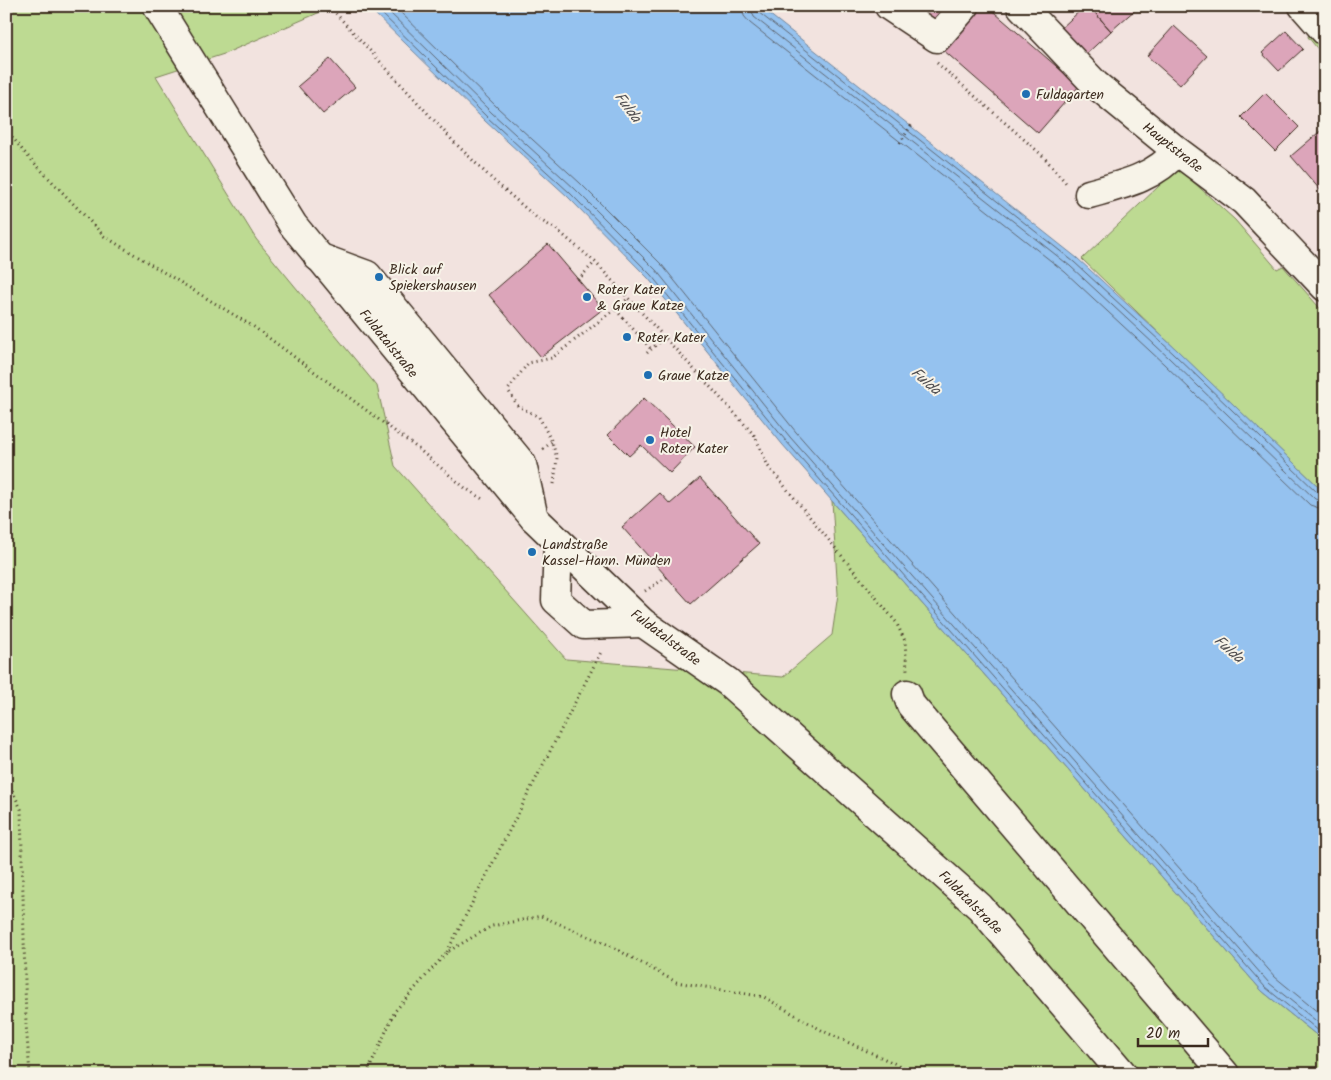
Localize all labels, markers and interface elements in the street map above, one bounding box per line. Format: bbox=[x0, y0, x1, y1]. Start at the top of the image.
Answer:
place label: Fuldagarten bbox=[1036, 84, 1104, 106]
water label: Fulda bbox=[608, 87, 647, 129]
marker: Fuldagarten bbox=[1020, 88, 1032, 100]
street label: Hauptstraße bbox=[1137, 117, 1208, 179]
place label: Blick auf Spiekershausen bbox=[389, 259, 477, 297]
marker: Blick auf Spiekershausen bbox=[373, 271, 385, 283]
place label: Roter Kater & Graue Katze bbox=[597, 279, 684, 317]
marker: Roter Kater & Graue Katze bbox=[581, 291, 593, 303]
street label: Fuldatalstraße bbox=[353, 304, 423, 384]
place label: Roter Kater bbox=[637, 327, 706, 349]
marker: Roter Kater bbox=[621, 331, 633, 343]
water label: Fulda bbox=[905, 362, 946, 402]
place label: Graue Katze bbox=[658, 365, 730, 387]
marker: Graue Katze bbox=[642, 369, 654, 381]
place label: Hotel Roter Kater bbox=[660, 422, 729, 460]
marker: Hotel Roter Kater bbox=[644, 434, 656, 446]
place label: Landstraße Kassel-Hann. Münden bbox=[542, 534, 671, 572]
marker: Landstraße Kassel-Hann. Münden bbox=[526, 546, 538, 558]
street label: Fuldatalstraße bbox=[625, 604, 706, 672]
water label: Fulda bbox=[1208, 630, 1249, 670]
street label: Fuldatalstraße bbox=[933, 865, 1008, 941]
scale bar bbox=[1138, 1015, 1208, 1047]
text: 20 m bbox=[1146, 1022, 1180, 1046]

